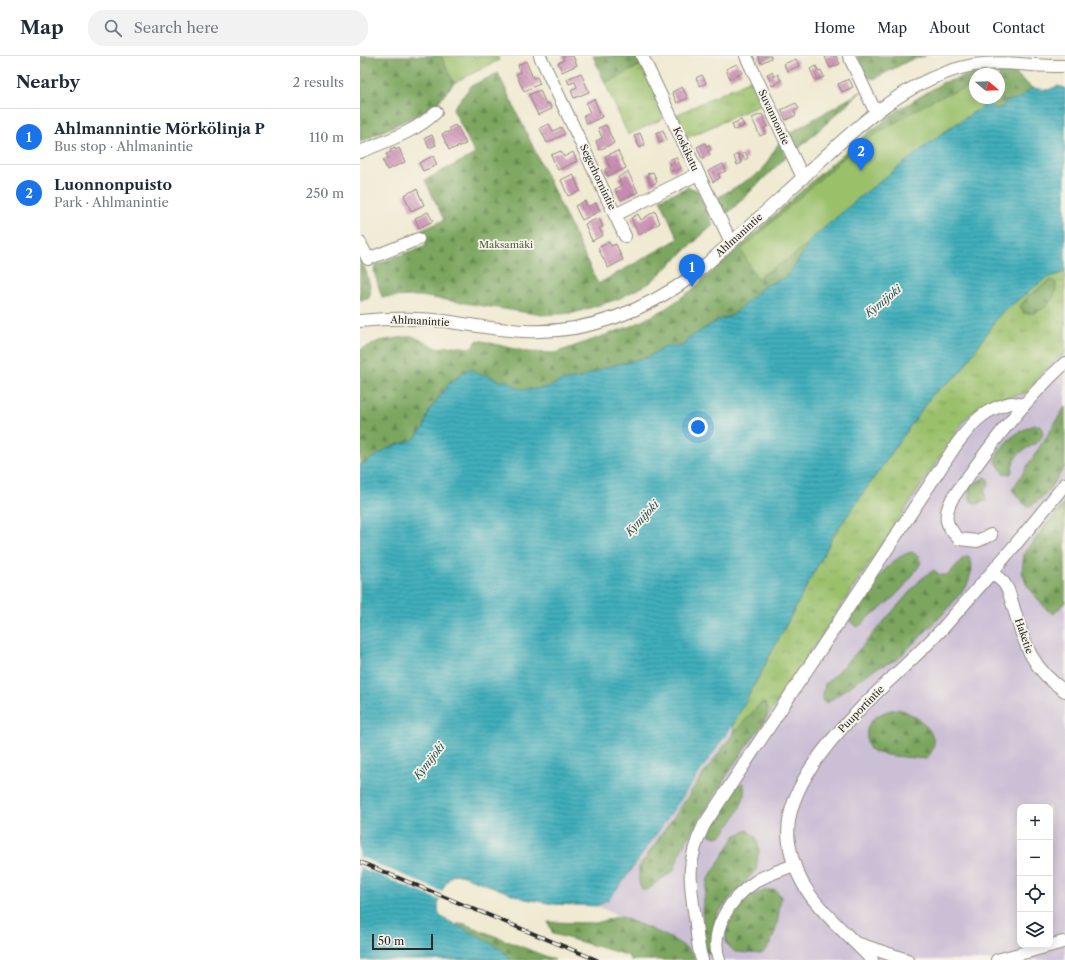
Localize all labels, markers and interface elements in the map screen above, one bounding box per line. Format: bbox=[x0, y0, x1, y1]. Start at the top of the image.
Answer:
search box bbox=[88, 10, 368, 46]
text: Map bbox=[20, 16, 64, 39]
icon: search bbox=[102, 17, 124, 39]
text: Search here bbox=[134, 18, 219, 37]
text: Home bbox=[814, 19, 855, 37]
text: Map bbox=[877, 19, 907, 37]
text: About bbox=[929, 19, 970, 37]
text: Contact bbox=[992, 19, 1045, 37]
north arrow bbox=[969, 68, 1005, 104]
text: Nearby bbox=[16, 72, 80, 92]
text: 2 results bbox=[293, 74, 344, 90]
street label: Suvannontie bbox=[756, 87, 793, 147]
text: Ahlmannintie Mörkölinja P bbox=[54, 119, 265, 138]
street label: Koskikatu bbox=[670, 125, 702, 173]
text: 1 bbox=[26, 129, 32, 145]
text: 110 m bbox=[309, 129, 344, 145]
text: Bus stop · Ahlmanintie bbox=[54, 138, 193, 154]
pin: 2 bbox=[848, 138, 874, 171]
street label: Segerhornintie bbox=[577, 142, 619, 212]
text: Luonnonpuisto bbox=[54, 175, 172, 194]
text: 2 bbox=[25, 185, 33, 201]
text: 250 m bbox=[306, 185, 344, 201]
text: Park · Ahlmanintie bbox=[54, 194, 169, 210]
street label: Ahlmanintie bbox=[712, 210, 766, 260]
park label: Maksamäki bbox=[479, 238, 533, 251]
pin: 1 bbox=[679, 254, 705, 287]
water label: Kymijoki bbox=[861, 282, 904, 321]
street label: Ahlmanintie bbox=[389, 313, 450, 329]
your location bbox=[688, 417, 708, 437]
water label: Kymijoki bbox=[622, 497, 662, 539]
street label: Haketie bbox=[1012, 616, 1036, 656]
street label: Puuportintie bbox=[835, 682, 887, 735]
water label: Kymijoki bbox=[410, 739, 448, 783]
map controls bbox=[1017, 804, 1053, 948]
button: + bbox=[1017, 804, 1053, 840]
button: − bbox=[1017, 840, 1053, 876]
button: locate bbox=[1017, 876, 1053, 912]
button: layers bbox=[1017, 912, 1053, 948]
scale bar bbox=[372, 932, 433, 951]
text: 50 m bbox=[378, 934, 404, 948]

